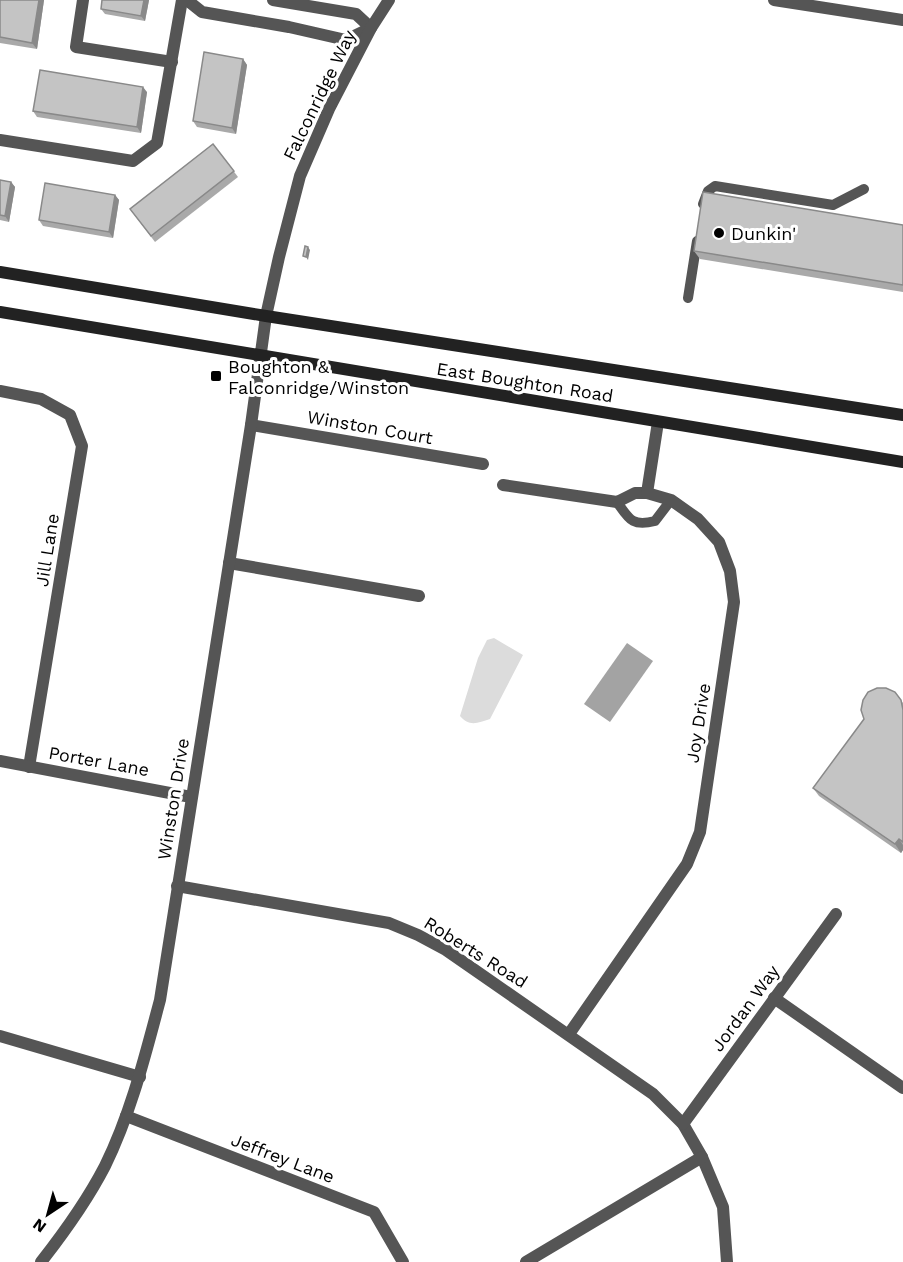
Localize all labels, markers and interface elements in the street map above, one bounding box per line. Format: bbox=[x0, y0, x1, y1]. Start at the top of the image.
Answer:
street label: Falconridge Way bbox=[278, 26, 360, 164]
place label: Dunkin' bbox=[731, 223, 796, 244]
marker: Dunkin' bbox=[712, 226, 726, 240]
place label: Boughton & Falconridge/Winston bbox=[228, 356, 409, 398]
street label: East Boughton Road bbox=[435, 358, 615, 406]
marker: Boughton & Falconridge/Winston bbox=[209, 369, 223, 383]
street label: Winston Court bbox=[306, 406, 435, 448]
street label: Jill Lane bbox=[31, 512, 63, 588]
street label: Joy Drive bbox=[681, 682, 715, 764]
street label: Winston Drive bbox=[153, 737, 193, 861]
street label: Porter Lane bbox=[47, 742, 151, 780]
street label: Roberts Road bbox=[420, 912, 532, 992]
street label: Jordan Way bbox=[707, 960, 784, 1055]
street label: Jeffrey Lane bbox=[228, 1129, 338, 1187]
north arrow bbox=[18, 1184, 78, 1244]
text: N bbox=[29, 1215, 50, 1237]

